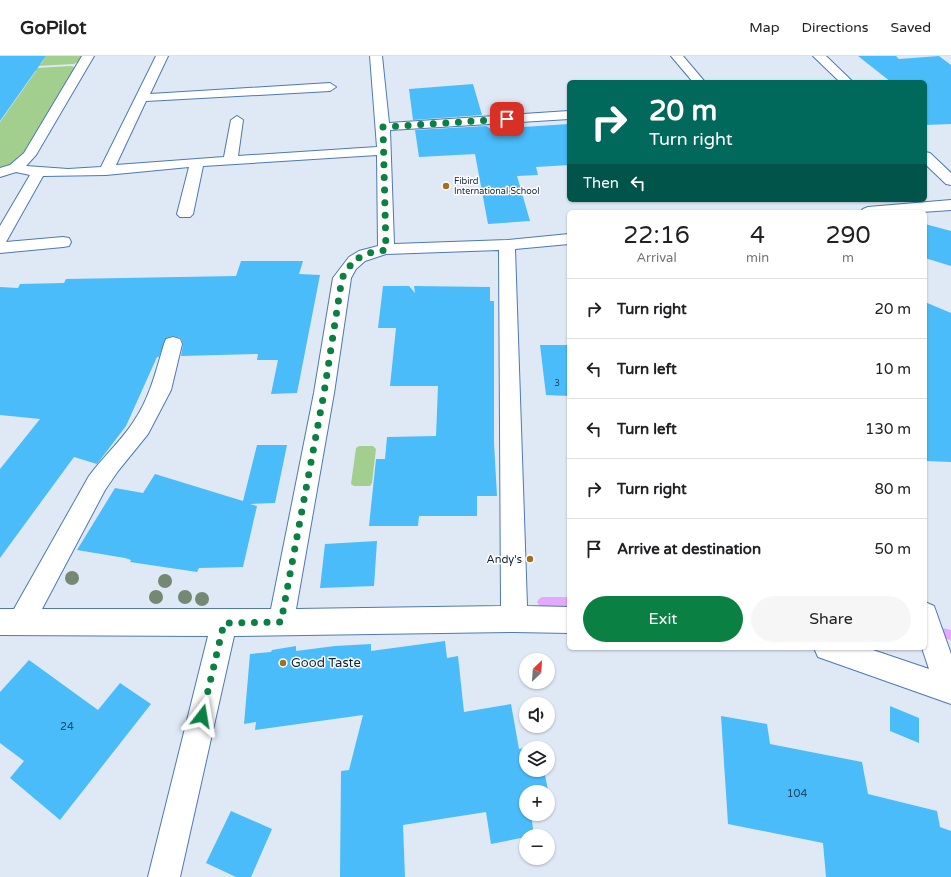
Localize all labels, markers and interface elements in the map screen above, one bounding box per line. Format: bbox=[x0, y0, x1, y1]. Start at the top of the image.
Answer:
text: GoPilot bbox=[20, 17, 86, 39]
text: Map bbox=[749, 19, 780, 36]
text: Directions bbox=[802, 19, 869, 36]
text: Saved bbox=[891, 19, 931, 36]
text: 20 m bbox=[649, 94, 717, 128]
icon: right bbox=[583, 96, 635, 148]
pin bbox=[490, 102, 524, 136]
icon: arrive bbox=[496, 108, 518, 130]
text: Turn right bbox=[649, 128, 733, 150]
icon: left bbox=[627, 172, 649, 194]
text: Then bbox=[583, 174, 619, 192]
place label: Fibird International School bbox=[454, 176, 539, 197]
marker: Fibird International School bbox=[441, 181, 451, 191]
text: 22:16 bbox=[623, 221, 690, 250]
text: 4 bbox=[750, 221, 765, 250]
text: 290 bbox=[825, 221, 871, 250]
text: Arrival bbox=[636, 250, 677, 266]
text: min bbox=[746, 250, 769, 266]
text: m bbox=[842, 250, 854, 266]
icon: right bbox=[583, 298, 605, 320]
text: Turn right bbox=[617, 300, 687, 318]
text: 20 m bbox=[874, 300, 911, 318]
icon: left bbox=[583, 358, 605, 380]
text: Turn left bbox=[617, 360, 677, 378]
text: 10 m bbox=[874, 360, 911, 378]
house number: 3 bbox=[554, 378, 560, 389]
icon: left bbox=[583, 418, 605, 440]
text: Turn left bbox=[617, 420, 677, 438]
text: 130 m bbox=[865, 420, 911, 438]
icon: right bbox=[583, 478, 605, 500]
text: Turn right bbox=[617, 480, 687, 498]
text: 80 m bbox=[874, 480, 911, 498]
icon: arrive bbox=[583, 538, 605, 560]
text: Arrive at destination bbox=[617, 540, 761, 558]
text: 50 m bbox=[874, 540, 911, 558]
place label: Andy's bbox=[487, 553, 522, 566]
marker: Andy's bbox=[525, 554, 535, 564]
button: Exit bbox=[583, 596, 743, 642]
button: Share bbox=[751, 596, 911, 642]
north arrow bbox=[519, 653, 555, 689]
map controls bbox=[519, 653, 555, 865]
place label: Good Taste bbox=[291, 655, 361, 671]
marker: Good Taste bbox=[278, 658, 288, 668]
position arrow bbox=[181, 695, 223, 737]
button: sound bbox=[519, 697, 555, 733]
house number: 24 bbox=[60, 720, 74, 733]
button: layers bbox=[519, 741, 555, 777]
button: + bbox=[519, 785, 555, 821]
house number: 104 bbox=[787, 787, 807, 800]
button: − bbox=[519, 829, 555, 865]

